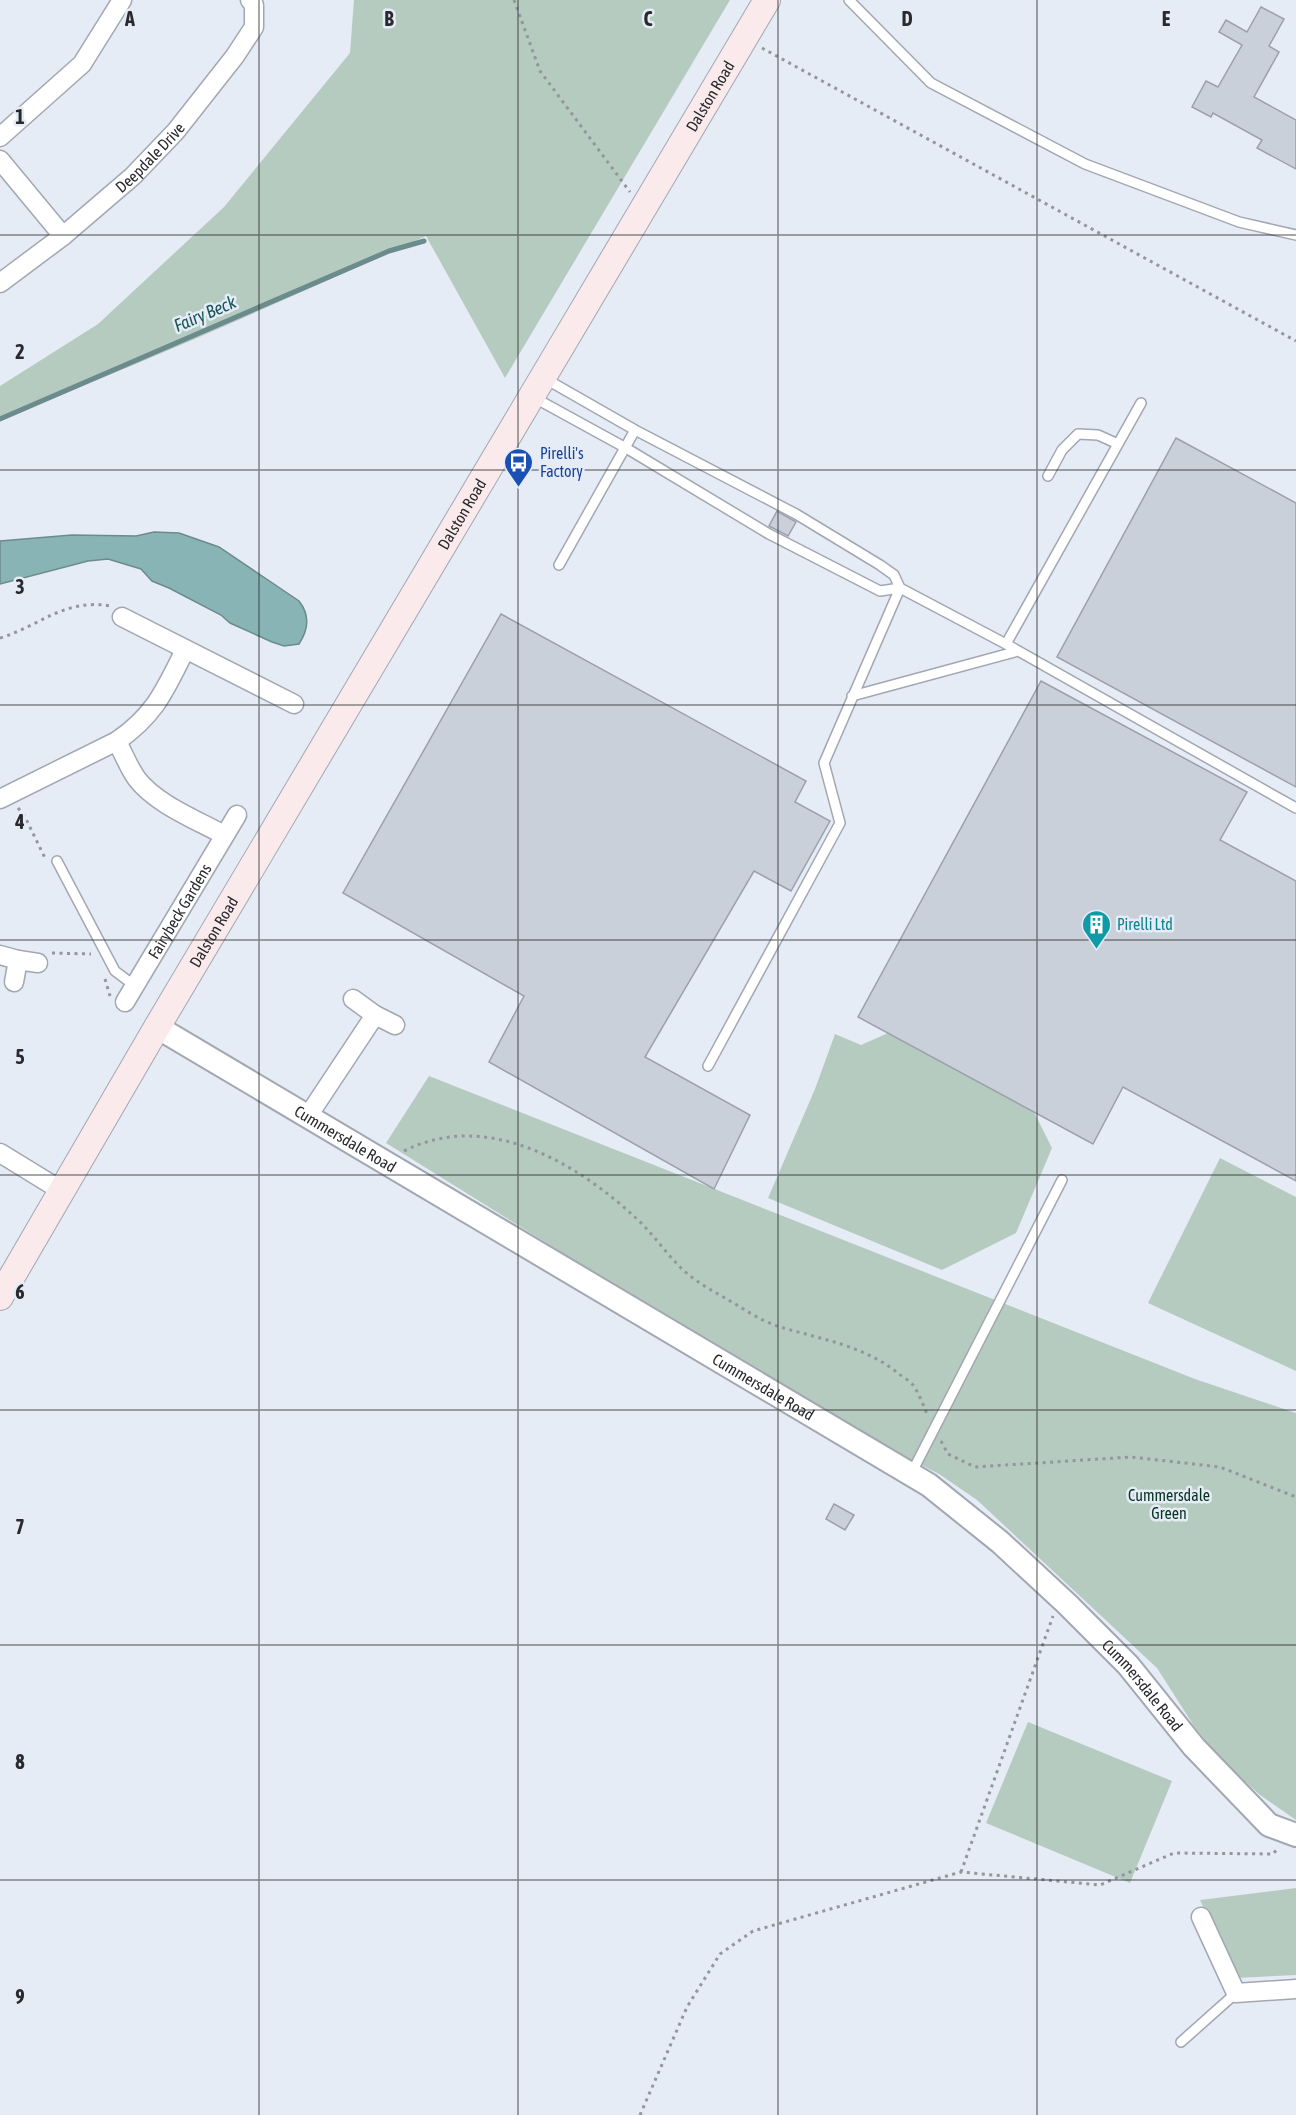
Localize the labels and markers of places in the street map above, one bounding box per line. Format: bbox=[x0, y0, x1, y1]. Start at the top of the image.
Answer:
place label: Pirelli's Factory bbox=[540, 444, 584, 481]
bus stop icon: Pirelli's Factory bbox=[503, 446, 535, 488]
building icon: Pirelli Ltd bbox=[1080, 908, 1112, 950]
place label: Pirelli Ltd bbox=[1117, 915, 1173, 933]

